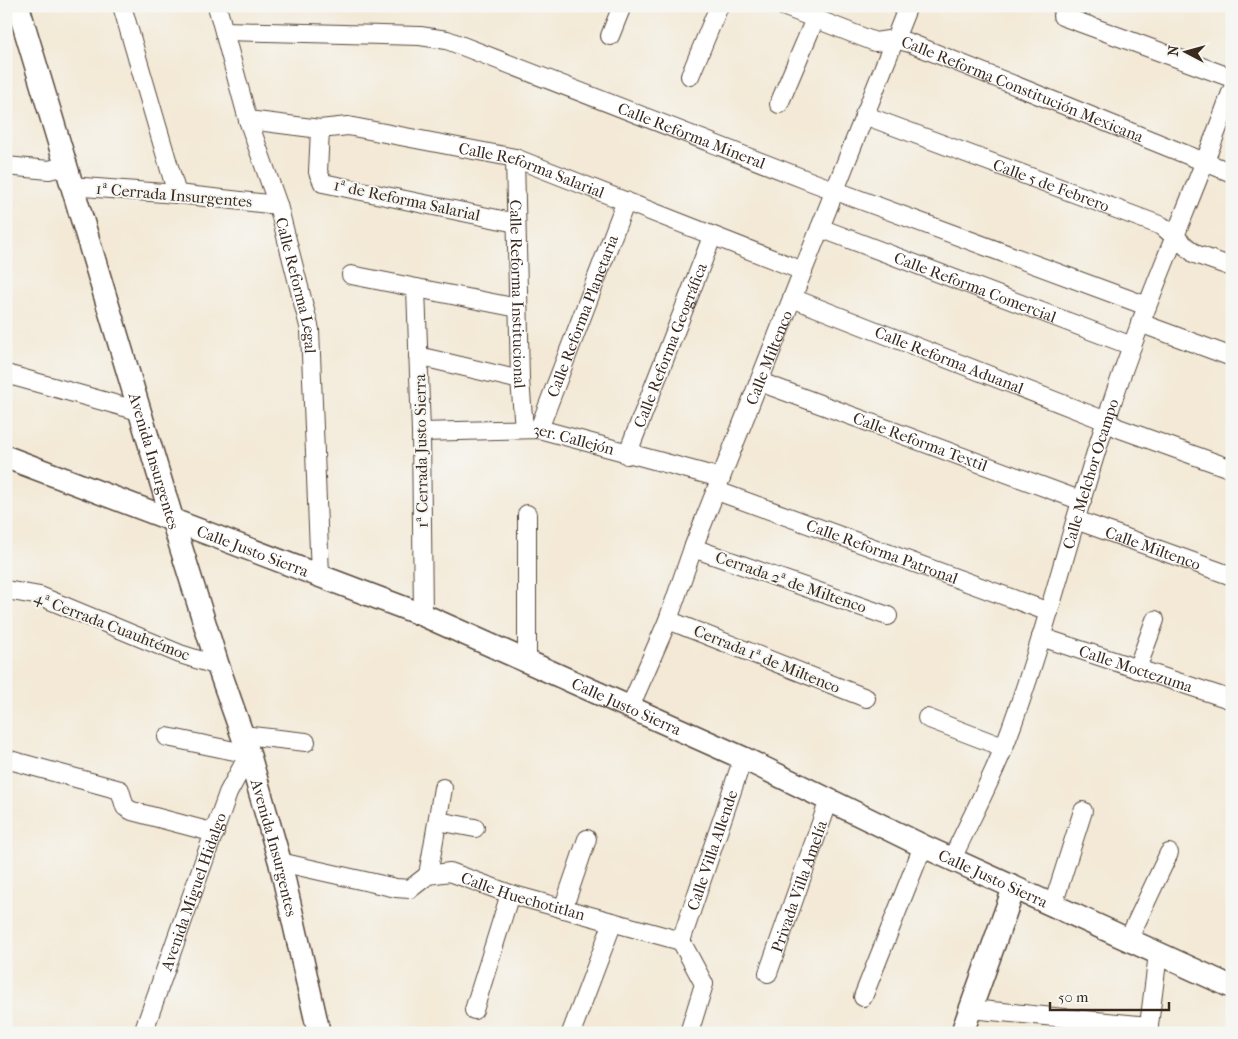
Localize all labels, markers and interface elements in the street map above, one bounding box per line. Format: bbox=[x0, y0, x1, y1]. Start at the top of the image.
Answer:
north arrow bbox=[1160, 28, 1210, 78]
street label: Calle Reforma Constitución Mexicana bbox=[900, 32, 1147, 146]
text: N bbox=[1165, 44, 1183, 57]
street label: Calle Reforma Mineral bbox=[615, 98, 769, 173]
street label: Calle Reforma Salarial bbox=[457, 138, 608, 202]
street label: Calle 5 de Febrero bbox=[991, 154, 1112, 215]
street label: 1ª de Reforma Salarial bbox=[332, 175, 482, 225]
street label: 1ª Cerrada Insurgentes bbox=[95, 179, 253, 211]
street label: Calle Reforma Institucional bbox=[506, 199, 530, 390]
street label: Calle Reforma Legal bbox=[272, 215, 320, 354]
street label: Calle Reforma Planetaria bbox=[543, 232, 622, 400]
street label: Calle Reforma Comercial bbox=[891, 247, 1060, 326]
street label: Calle Reforma Geográfica bbox=[629, 259, 711, 430]
street label: Calle Miltenco bbox=[741, 308, 796, 408]
street label: Calle Reforma Aduanal bbox=[872, 322, 1027, 398]
street label: 1ª Cerrada Justo Sierra bbox=[410, 373, 432, 528]
street label: Avenida Insurgentes bbox=[125, 389, 184, 532]
street label: Calle Melchor Ocampo bbox=[1058, 396, 1122, 551]
street label: Calle Reforma Textil bbox=[850, 408, 991, 475]
street label: 3er. Callejón bbox=[533, 419, 617, 459]
street label: Calle Reforma Patronal bbox=[804, 515, 961, 588]
street label: Calle Justo Sierra bbox=[194, 521, 312, 581]
street label: Calle Miltenco bbox=[1103, 522, 1203, 574]
street label: Cerrada 2ª de Miltenco bbox=[713, 547, 869, 617]
street label: 4ª Cerrada Cuauhtémoc bbox=[32, 588, 192, 664]
street label: Cerrada 1ª de Miltenco bbox=[691, 621, 843, 697]
street label: Calle Moctezuma bbox=[1077, 641, 1196, 696]
street label: Calle Justo Sierra bbox=[569, 673, 685, 739]
street label: Avenida Insurgentes bbox=[247, 776, 302, 918]
street label: Calle Villa Allende bbox=[683, 787, 741, 913]
street label: Avenida Miguel Hidalgo bbox=[156, 810, 230, 974]
street label: Privada Villa Amelía bbox=[767, 817, 831, 955]
street label: Calle Justo Sierra bbox=[936, 845, 1051, 911]
street label: Calle Huechotitlan bbox=[459, 867, 588, 924]
scale bar bbox=[1050, 979, 1169, 1011]
text: 50 m bbox=[1058, 988, 1089, 1006]

